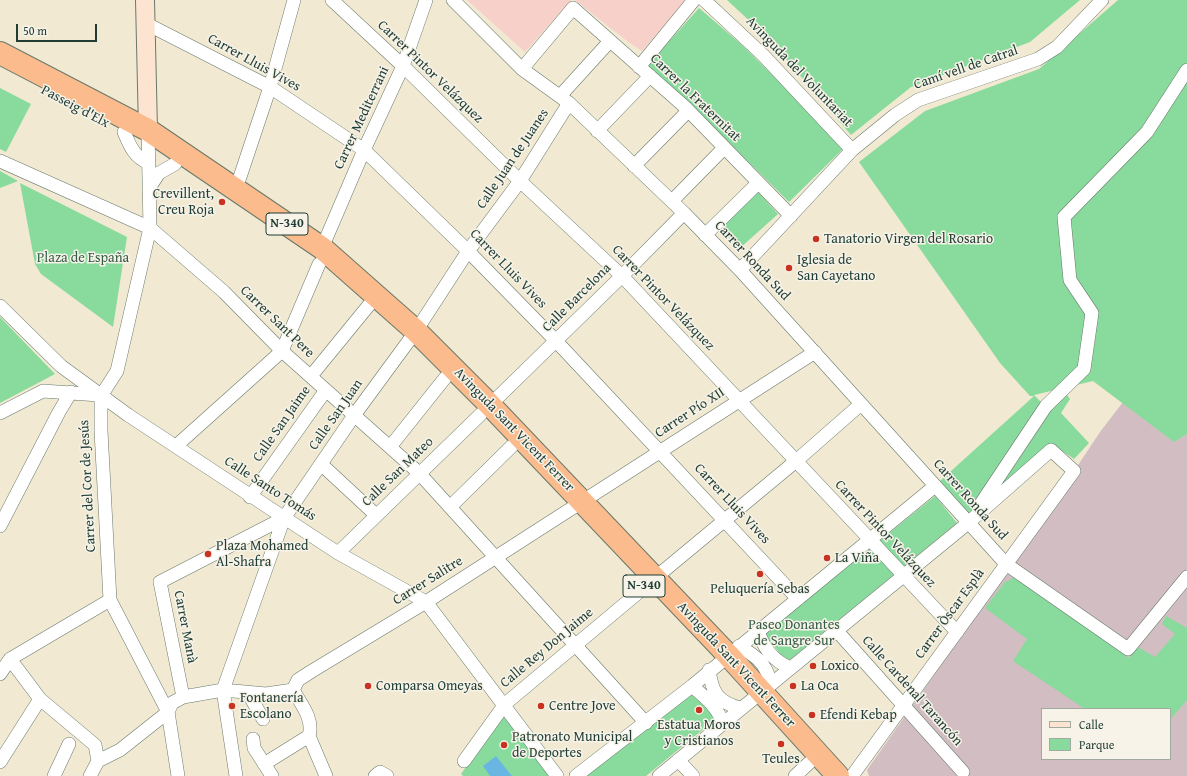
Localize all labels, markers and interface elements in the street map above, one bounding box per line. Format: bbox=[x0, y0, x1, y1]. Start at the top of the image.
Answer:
street label: Avinguda del Voluntariat bbox=[742, 13, 856, 131]
scale bar bbox=[18, 16, 99, 42]
street label: Carrer Pintor Velázquez bbox=[374, 17, 486, 127]
text: 50 m bbox=[23, 22, 47, 39]
street label: Carrer Lluis Vives bbox=[205, 31, 303, 95]
street label: Camí vell de Catral bbox=[912, 42, 1020, 94]
street label: Carrer la Fraternitat bbox=[646, 51, 744, 145]
street label: Carrer Mediterrani bbox=[331, 64, 393, 172]
street label: Passeig d'Elx bbox=[38, 82, 112, 132]
street label: Calle Juan de Juanes bbox=[473, 106, 553, 212]
place label: Crevillent, Creu Roja bbox=[153, 186, 214, 218]
marker: Crevillent, Creu Roja bbox=[217, 197, 227, 207]
road number: N-340 bbox=[266, 213, 308, 235]
street label: Carrer Ronda Sud bbox=[711, 218, 793, 304]
street label: Carrer Lluis Vives bbox=[466, 226, 550, 312]
place label: Tanatorio Virgen del Rosario bbox=[824, 231, 993, 247]
marker: Tanatorio Virgen del Rosario bbox=[811, 234, 821, 244]
street label: Carrer Pintor Velázquez bbox=[608, 242, 718, 354]
park label: Plaza de España bbox=[37, 250, 129, 266]
place label: Iglesia de San Cayetano bbox=[797, 252, 875, 284]
street label: Calle Barcelona bbox=[539, 260, 615, 336]
marker: Iglesia de San Cayetano bbox=[784, 263, 794, 273]
street label: Carrer Sant Pere bbox=[236, 282, 318, 362]
street label: Avinguda Sant Vicent Ferrer bbox=[450, 364, 578, 496]
street label: Calle San Juan bbox=[305, 376, 367, 454]
street label: Calle San Jaime bbox=[250, 383, 314, 465]
street label: Carrer Pío XII bbox=[652, 384, 728, 442]
street label: Carrer del Cor de Jesús bbox=[76, 419, 100, 553]
street label: Calle San Mateo bbox=[359, 434, 437, 510]
street label: Calle Santo Tomás bbox=[221, 453, 319, 525]
street label: Carrer Ronda Sud bbox=[929, 456, 1011, 544]
street label: Carrer Lluis Vives bbox=[690, 460, 774, 548]
street label: Carrer Pintor Velázquez bbox=[831, 477, 939, 591]
place label: Plaza Mohamed Al-Shafra bbox=[216, 538, 308, 570]
marker: Plaza Mohamed Al-Shafra bbox=[203, 549, 213, 559]
place label: La Viña bbox=[835, 550, 879, 566]
street label: Carrer Salitre bbox=[390, 553, 466, 609]
marker: La Viña bbox=[822, 553, 832, 563]
street label: Carrer Òscar Esplà bbox=[912, 566, 988, 662]
marker: Peluquería Sebas bbox=[755, 569, 765, 579]
road number: N-340 bbox=[623, 575, 665, 597]
place label: Peluquería Sebas bbox=[710, 581, 810, 597]
street label: Carrer Manà bbox=[170, 589, 200, 665]
street label: Avinguda Sant Vicent Ferrer bbox=[673, 599, 799, 731]
street label: Calle Rey Don Jaime bbox=[497, 604, 597, 692]
park label: Paseo Donantes de Sangre Sur bbox=[748, 617, 840, 650]
street label: Calle Cardenal Tarancón bbox=[858, 632, 966, 750]
place label: Loxico bbox=[821, 658, 859, 674]
marker: Loxico bbox=[808, 661, 818, 671]
place label: Comparsa Omeyas bbox=[376, 678, 483, 694]
place label: La Oca bbox=[801, 678, 839, 694]
marker: Comparsa Omeyas bbox=[363, 681, 373, 691]
marker: La Oca bbox=[788, 681, 798, 691]
place label: Fontanería Escolano bbox=[240, 690, 304, 722]
place label: Centre Jove bbox=[549, 698, 616, 714]
marker: Fontanería Escolano bbox=[227, 701, 237, 711]
marker: Centre Jove bbox=[536, 701, 546, 711]
marker: Estatua Moros y Cristianos bbox=[694, 705, 704, 715]
place label: Efendi Kebap bbox=[820, 707, 897, 723]
legend bbox=[1041, 708, 1171, 760]
marker: Efendi Kebap bbox=[807, 710, 817, 720]
text: Calle bbox=[1079, 716, 1104, 733]
place label: Estatua Moros y Cristianos bbox=[657, 717, 741, 750]
place label: Patronato Municipal de Deportes bbox=[512, 729, 633, 762]
text: Parque bbox=[1079, 736, 1114, 753]
marker: Teules bbox=[776, 739, 786, 749]
marker: Patronato Municipal de Deportes bbox=[499, 740, 509, 750]
place label: Teules bbox=[762, 751, 800, 767]

